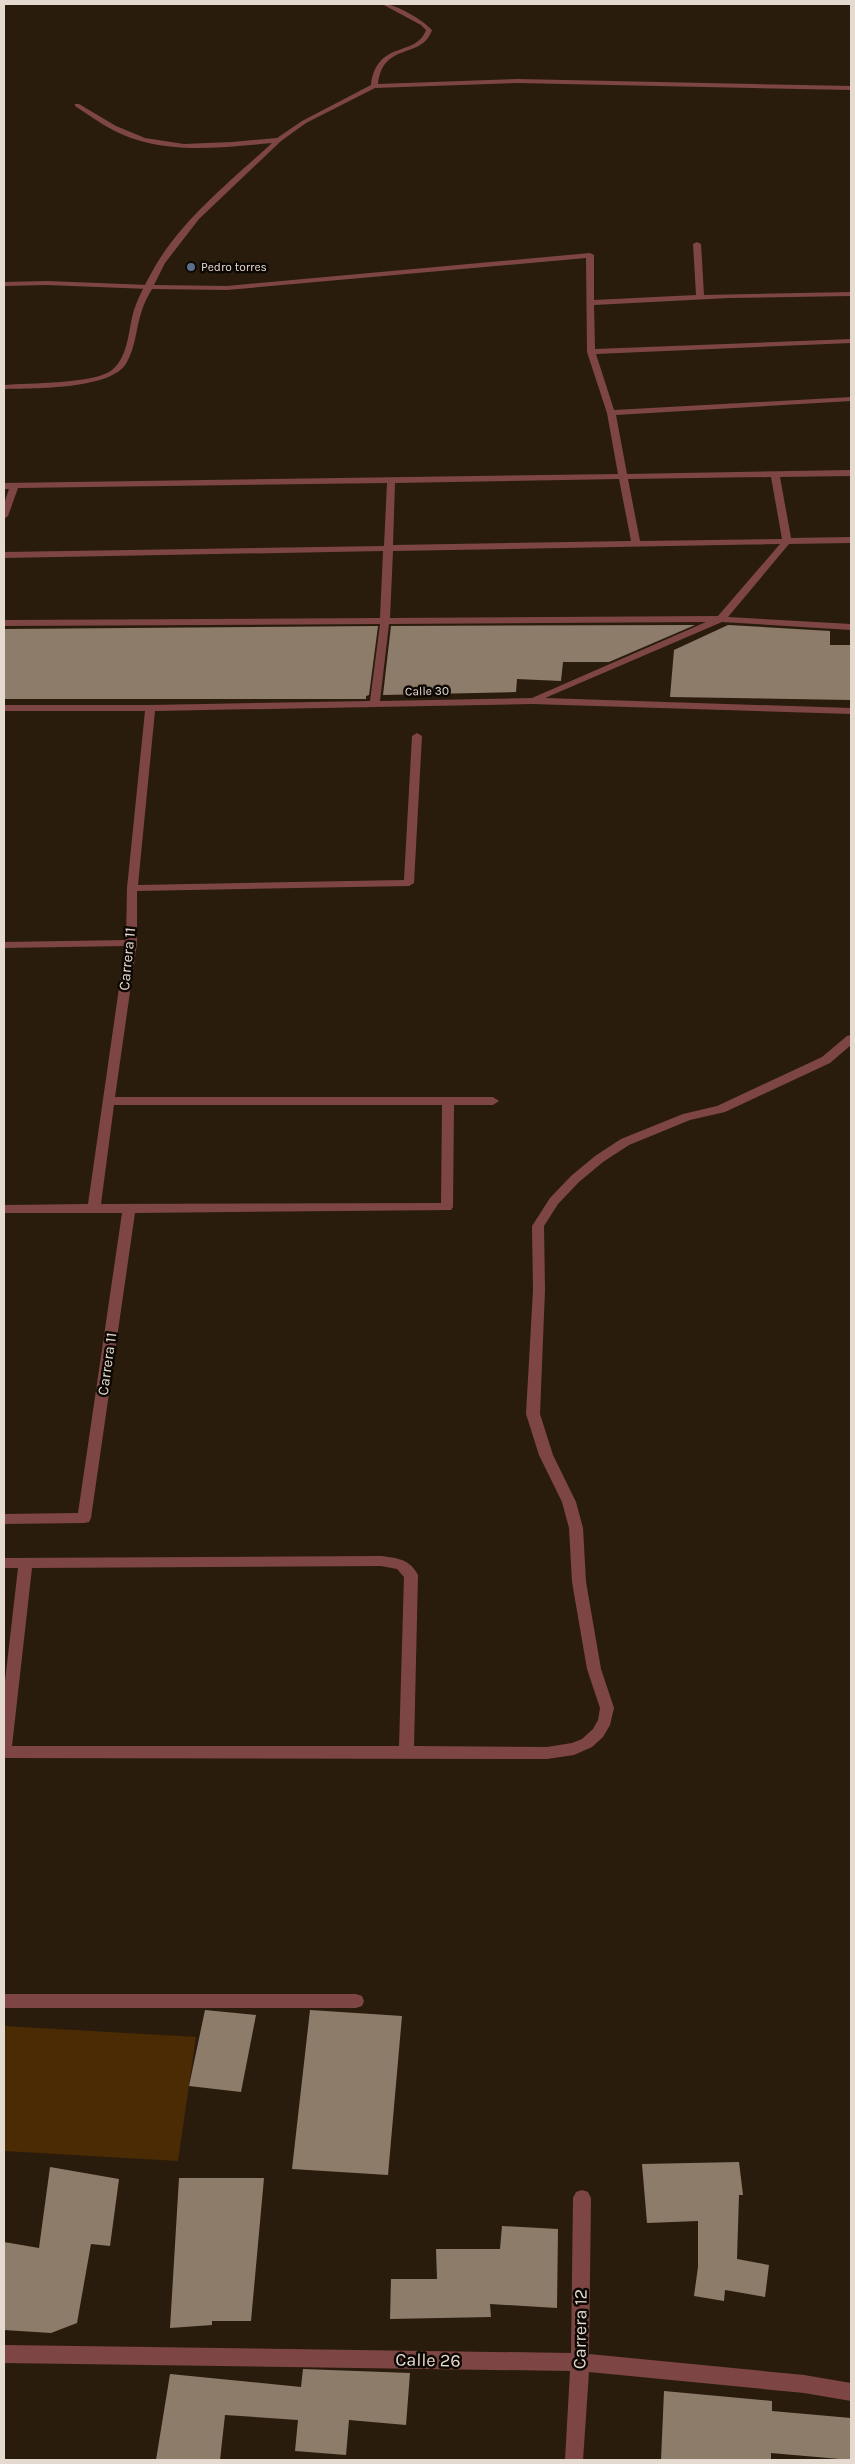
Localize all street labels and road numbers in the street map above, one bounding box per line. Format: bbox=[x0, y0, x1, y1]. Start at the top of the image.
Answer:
street label: Calle 30 bbox=[405, 684, 449, 698]
street label: Carrera 11 bbox=[115, 927, 139, 991]
street label: Carrera 11 bbox=[94, 1331, 120, 1397]
street label: Carrera 12 bbox=[568, 2289, 592, 2369]
street label: Calle 26 bbox=[395, 2348, 461, 2372]

